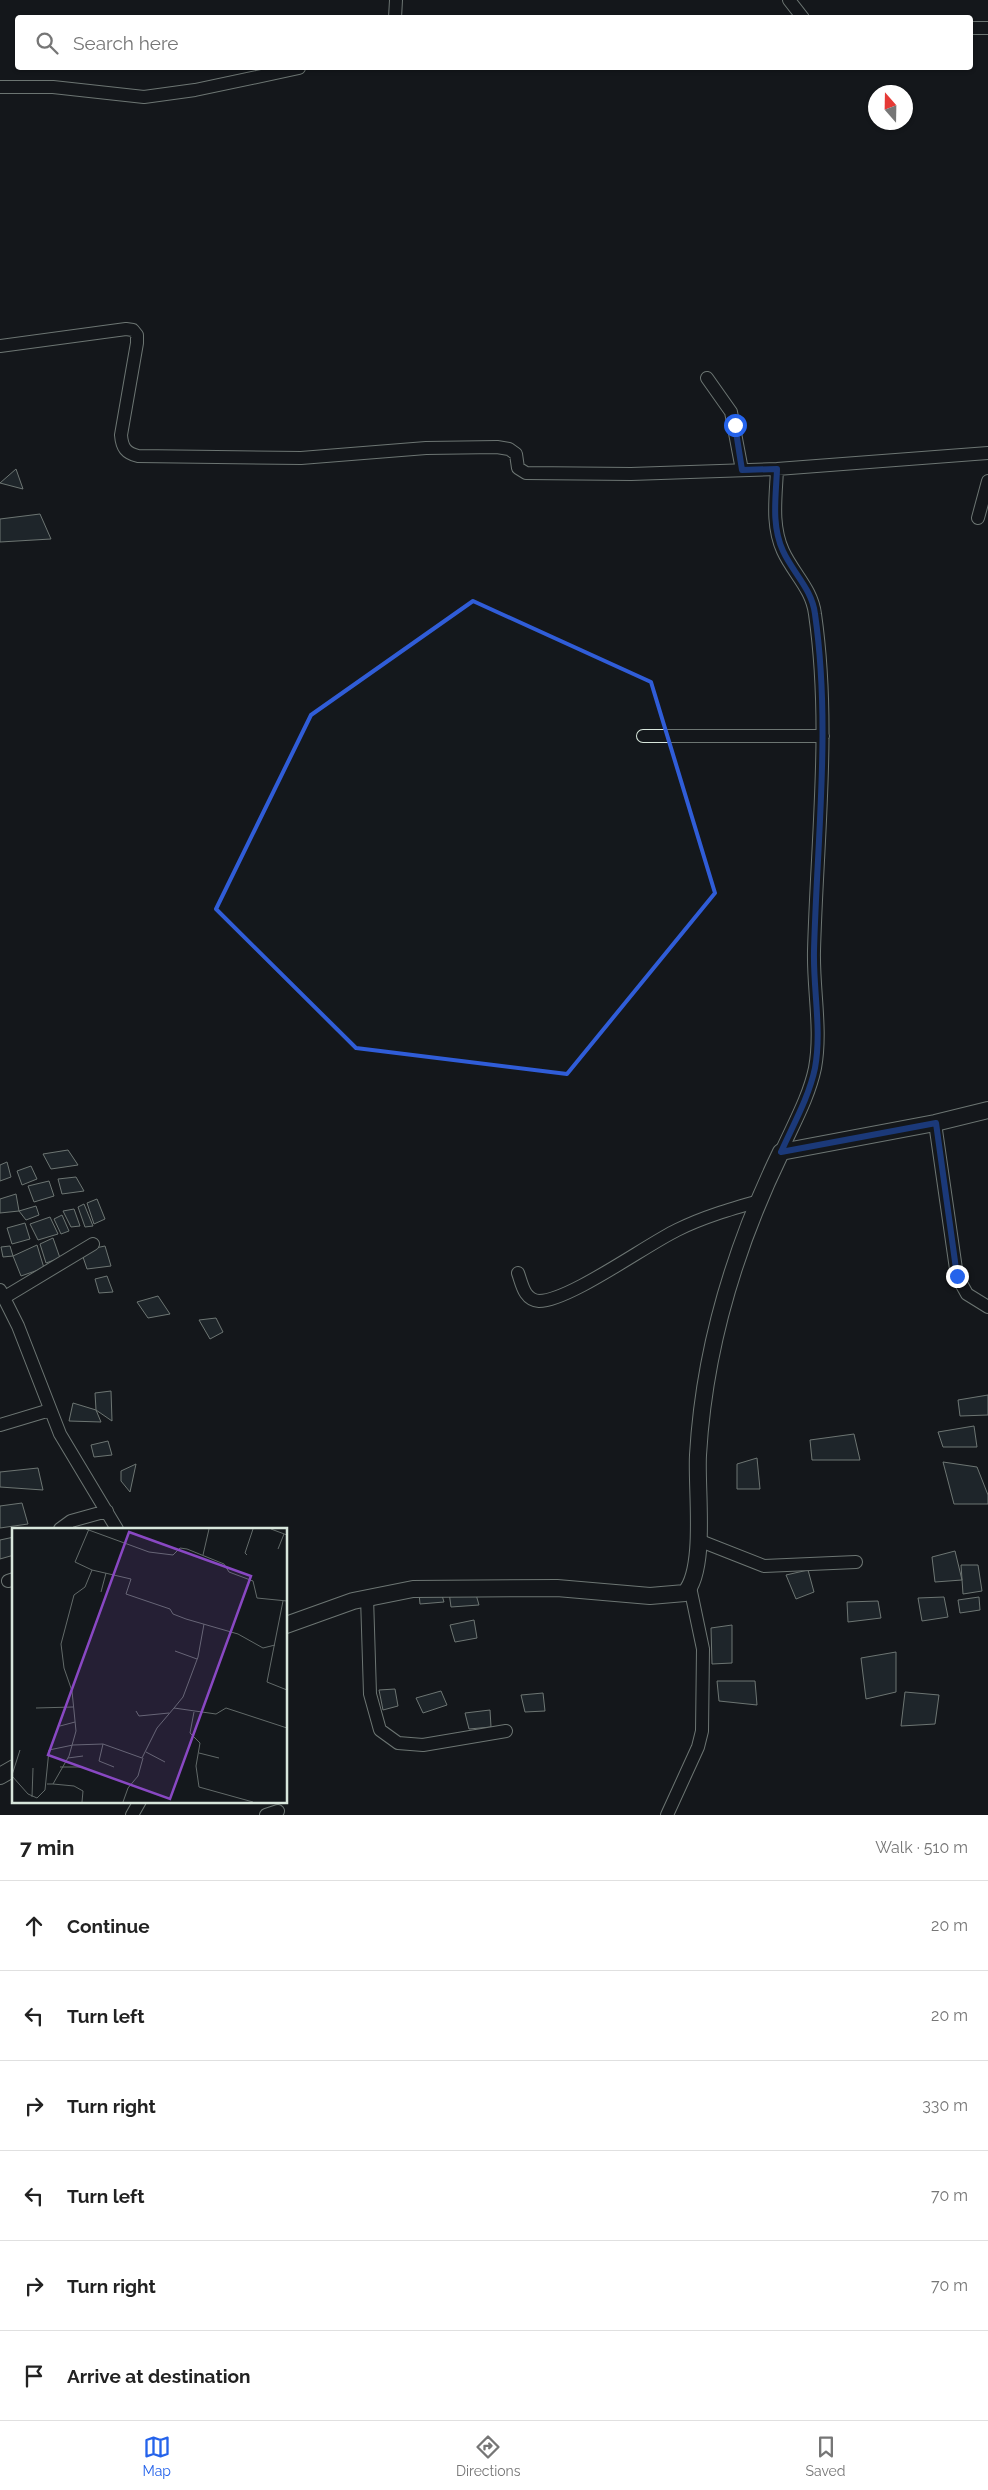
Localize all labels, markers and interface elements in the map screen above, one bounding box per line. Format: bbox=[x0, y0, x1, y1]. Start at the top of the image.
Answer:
search box bbox=[15, 15, 973, 70]
icon: search bbox=[33, 29, 61, 57]
text: Search here bbox=[73, 32, 179, 54]
north arrow bbox=[868, 85, 913, 130]
route start bbox=[724, 414, 747, 437]
route end bbox=[946, 1265, 969, 1288]
inset map bbox=[12, 1528, 288, 1802]
text: 7 min bbox=[20, 1835, 74, 1860]
text: Walk · 510 m bbox=[875, 1838, 968, 1857]
icon: ahead bbox=[20, 1912, 48, 1940]
text: Continue bbox=[67, 1915, 150, 1937]
text: 20 m bbox=[931, 1916, 968, 1935]
icon: left bbox=[20, 2002, 48, 2030]
text: Turn left bbox=[67, 2005, 144, 2027]
text: 20 m bbox=[931, 2006, 968, 2025]
icon: right bbox=[20, 2092, 48, 2120]
text: Turn right bbox=[67, 2095, 156, 2117]
text: 330 m bbox=[922, 2096, 968, 2115]
icon: left bbox=[20, 2182, 48, 2210]
text: Turn left bbox=[67, 2185, 144, 2207]
text: 70 m bbox=[931, 2186, 968, 2205]
icon: right bbox=[20, 2272, 48, 2300]
text: Turn right bbox=[67, 2275, 156, 2297]
text: 70 m bbox=[931, 2276, 968, 2295]
icon: arrive bbox=[20, 2362, 48, 2390]
text: Arrive at destination bbox=[67, 2365, 251, 2387]
tab: Map bbox=[142, 2433, 171, 2479]
tab: Directions bbox=[456, 2433, 521, 2479]
tab: Saved bbox=[805, 2433, 846, 2479]

